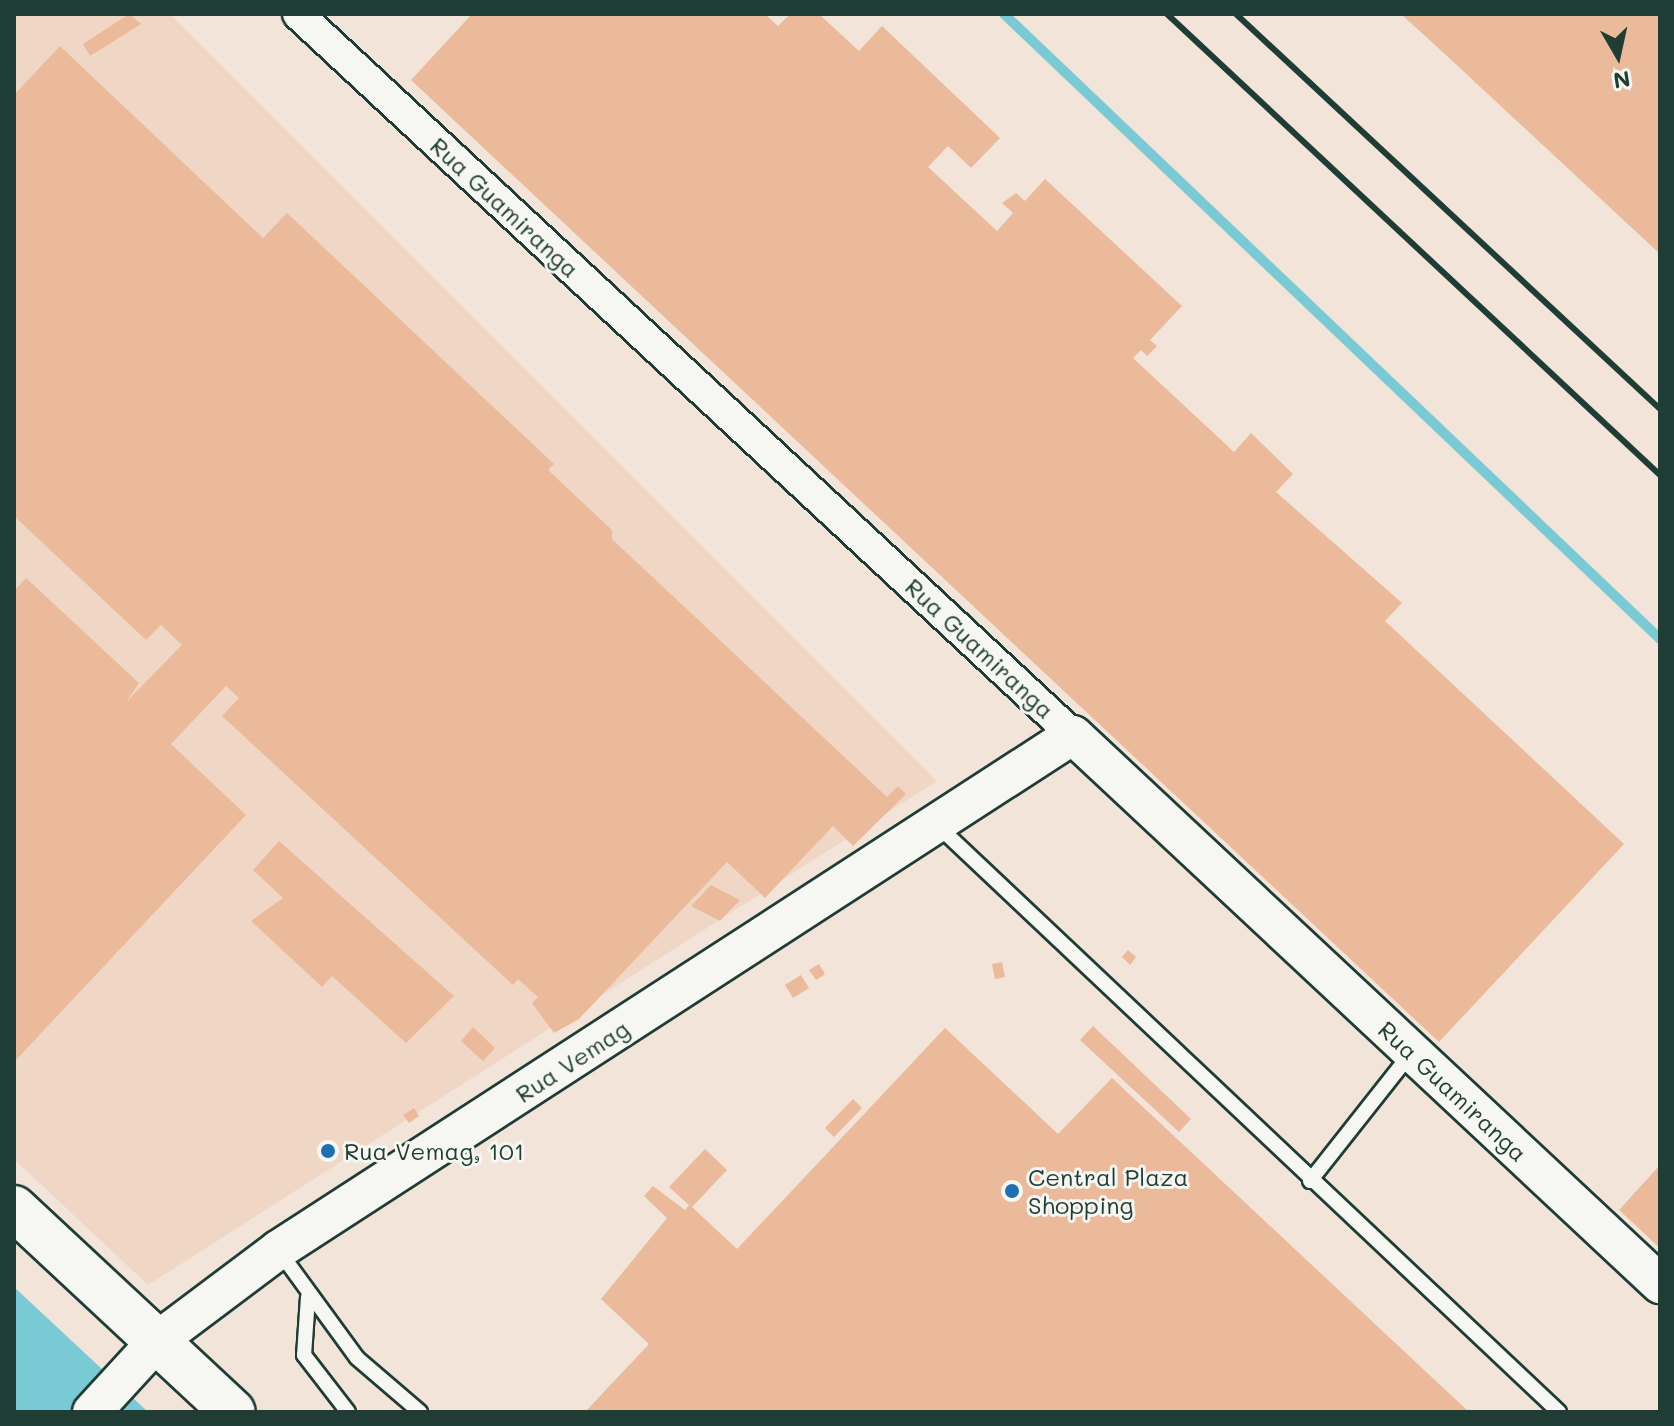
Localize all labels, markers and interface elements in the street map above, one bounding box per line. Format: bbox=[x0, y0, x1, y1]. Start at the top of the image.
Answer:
north arrow bbox=[1578, 16, 1658, 96]
text: N bbox=[1611, 65, 1632, 96]
street label: Rua Guamiranga bbox=[425, 131, 585, 283]
street label: Rua Guamiranga bbox=[900, 572, 1060, 724]
street label: Rua Vemag bbox=[510, 1014, 634, 1108]
street label: Rua Guamiranga bbox=[1373, 1015, 1533, 1167]
place label: Rua Vemag, 101 bbox=[344, 1137, 525, 1165]
marker: Rua Vemag, 101 bbox=[319, 1142, 337, 1160]
place label: Central Plaza Shopping bbox=[1028, 1163, 1188, 1219]
marker: Central Plaza Shopping bbox=[1003, 1182, 1021, 1200]

